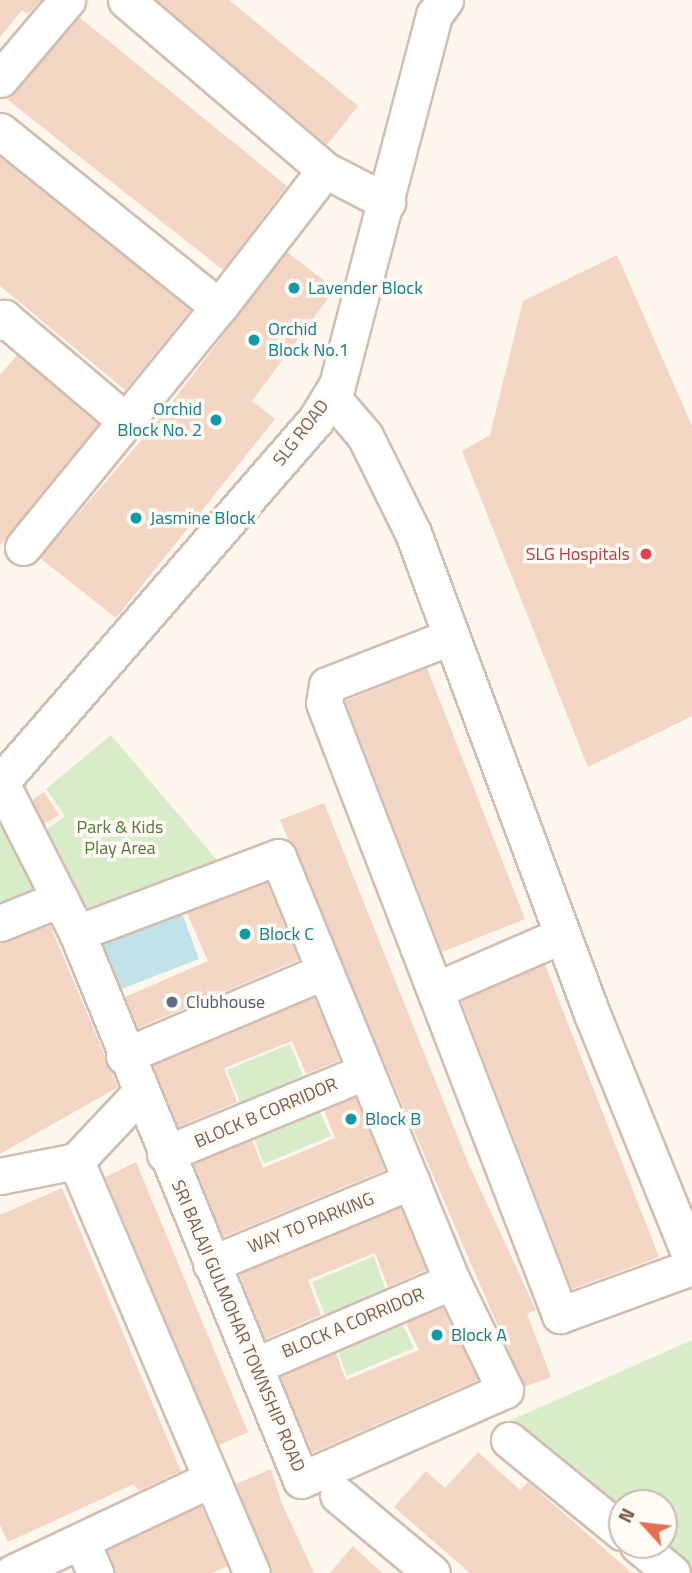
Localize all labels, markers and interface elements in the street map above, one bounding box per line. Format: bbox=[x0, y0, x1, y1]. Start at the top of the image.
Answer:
place label: Lavender Block bbox=[308, 277, 423, 299]
marker: Lavender Block bbox=[286, 280, 302, 296]
place label: Orchid Block No.1 bbox=[268, 319, 349, 362]
marker: Orchid Block No.1 bbox=[246, 332, 262, 348]
street label: SLG ROAD bbox=[268, 396, 334, 470]
place label: Orchid Block No. 2 bbox=[117, 399, 202, 442]
marker: Orchid Block No. 2 bbox=[208, 412, 224, 428]
place label: Jasmine Block bbox=[150, 507, 256, 529]
marker: Jasmine Block bbox=[128, 510, 144, 526]
place label: SLG Hospitals bbox=[526, 543, 630, 565]
marker: SLG Hospitals bbox=[636, 544, 656, 564]
park label: Park & Kids Play Area bbox=[77, 817, 163, 860]
place label: Block C bbox=[259, 923, 314, 945]
marker: Block C bbox=[237, 926, 253, 942]
place label: Clubhouse bbox=[186, 991, 265, 1013]
marker: Clubhouse bbox=[164, 994, 180, 1010]
street label: BLOCK B CORRIDOR bbox=[191, 1073, 341, 1153]
place label: Block B bbox=[365, 1108, 421, 1130]
marker: Block B bbox=[343, 1111, 359, 1127]
street label: SRI BALAJI GULMOHAR TOWNSHIP ROAD bbox=[167, 1177, 309, 1475]
street label: WAY TO PARKING bbox=[245, 1188, 377, 1258]
street label: BLOCK A CORRIDOR bbox=[279, 1283, 427, 1363]
place label: Block A bbox=[451, 1324, 507, 1346]
marker: Block A bbox=[429, 1327, 445, 1343]
north arrow bbox=[608, 1489, 678, 1559]
text: N bbox=[610, 1503, 642, 1528]

